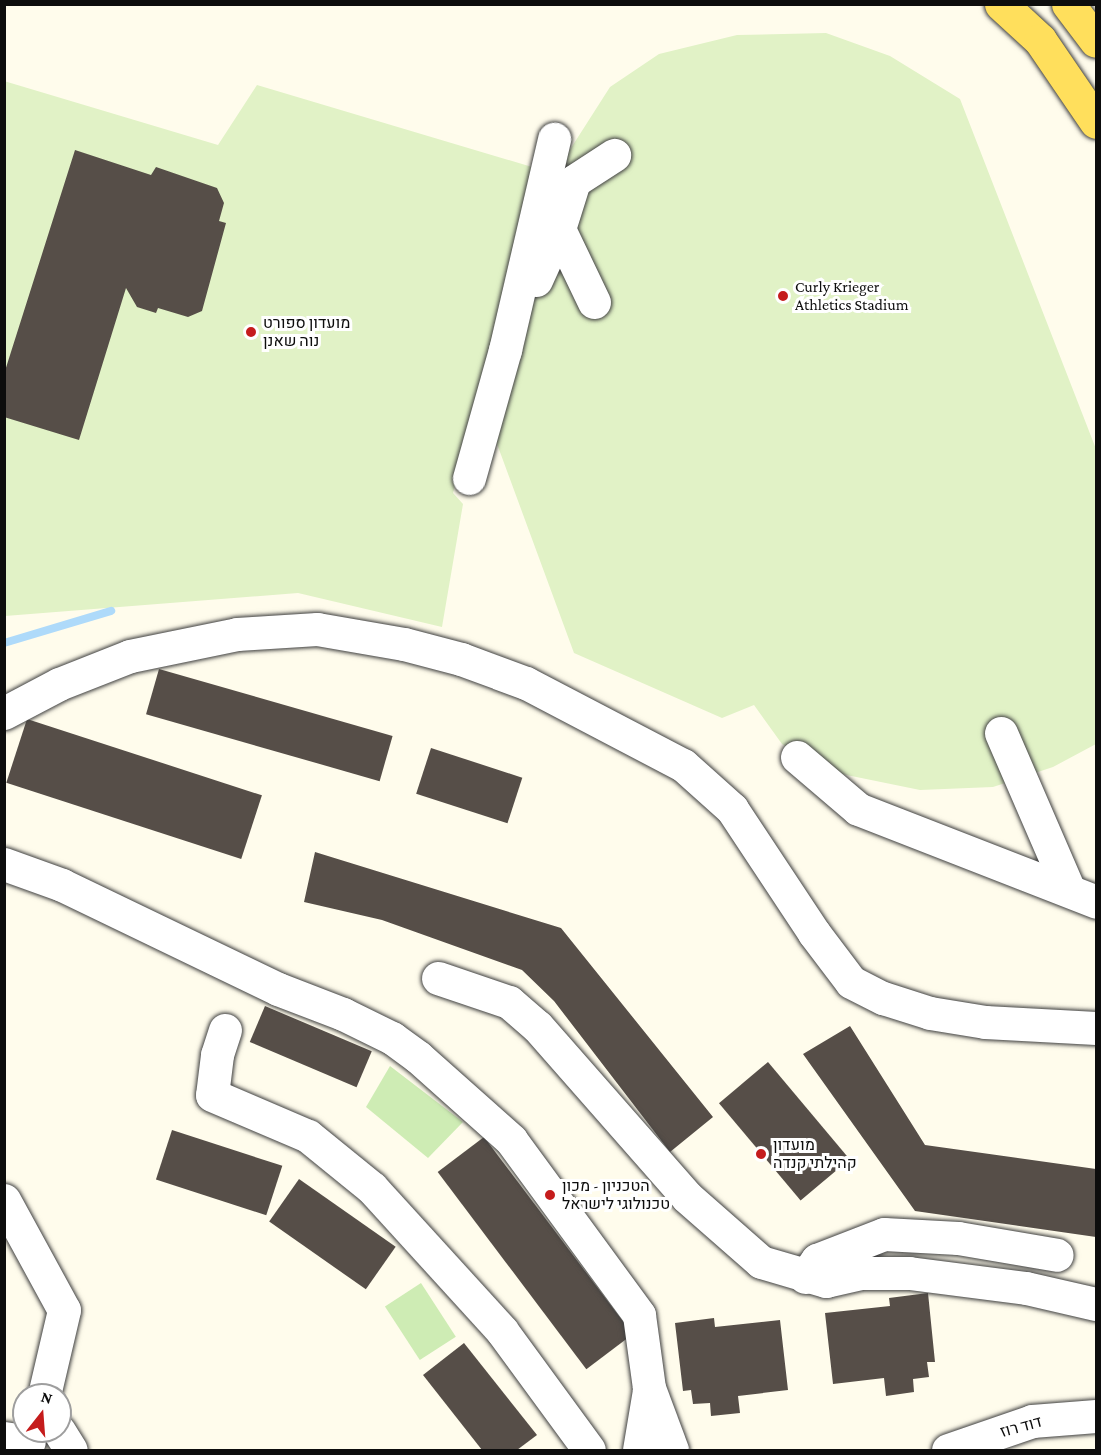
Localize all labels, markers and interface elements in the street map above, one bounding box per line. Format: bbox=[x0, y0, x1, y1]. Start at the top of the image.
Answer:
place label: Curly Krieger Athletics Stadium bbox=[795, 277, 909, 315]
marker: Curly Krieger Athletics Stadium bbox=[776, 289, 790, 303]
place label: מועדון ספורט נוה שאנן bbox=[263, 313, 350, 351]
marker: מועדון ספורט נוה שאנן bbox=[244, 325, 258, 339]
place label: מועדון קהילתי קנדה bbox=[773, 1135, 857, 1173]
marker: מועדון קהילתי קנדה bbox=[754, 1147, 768, 1161]
place label: הטכניון - מכון טכנולוגי לישראל bbox=[562, 1176, 670, 1214]
marker: הטכניון - מכון טכנולוגי לישראל bbox=[543, 1188, 557, 1202]
north arrow bbox=[12, 1383, 72, 1443]
text: N bbox=[39, 1387, 55, 1407]
street label: דוד רוז bbox=[998, 1412, 1044, 1442]

